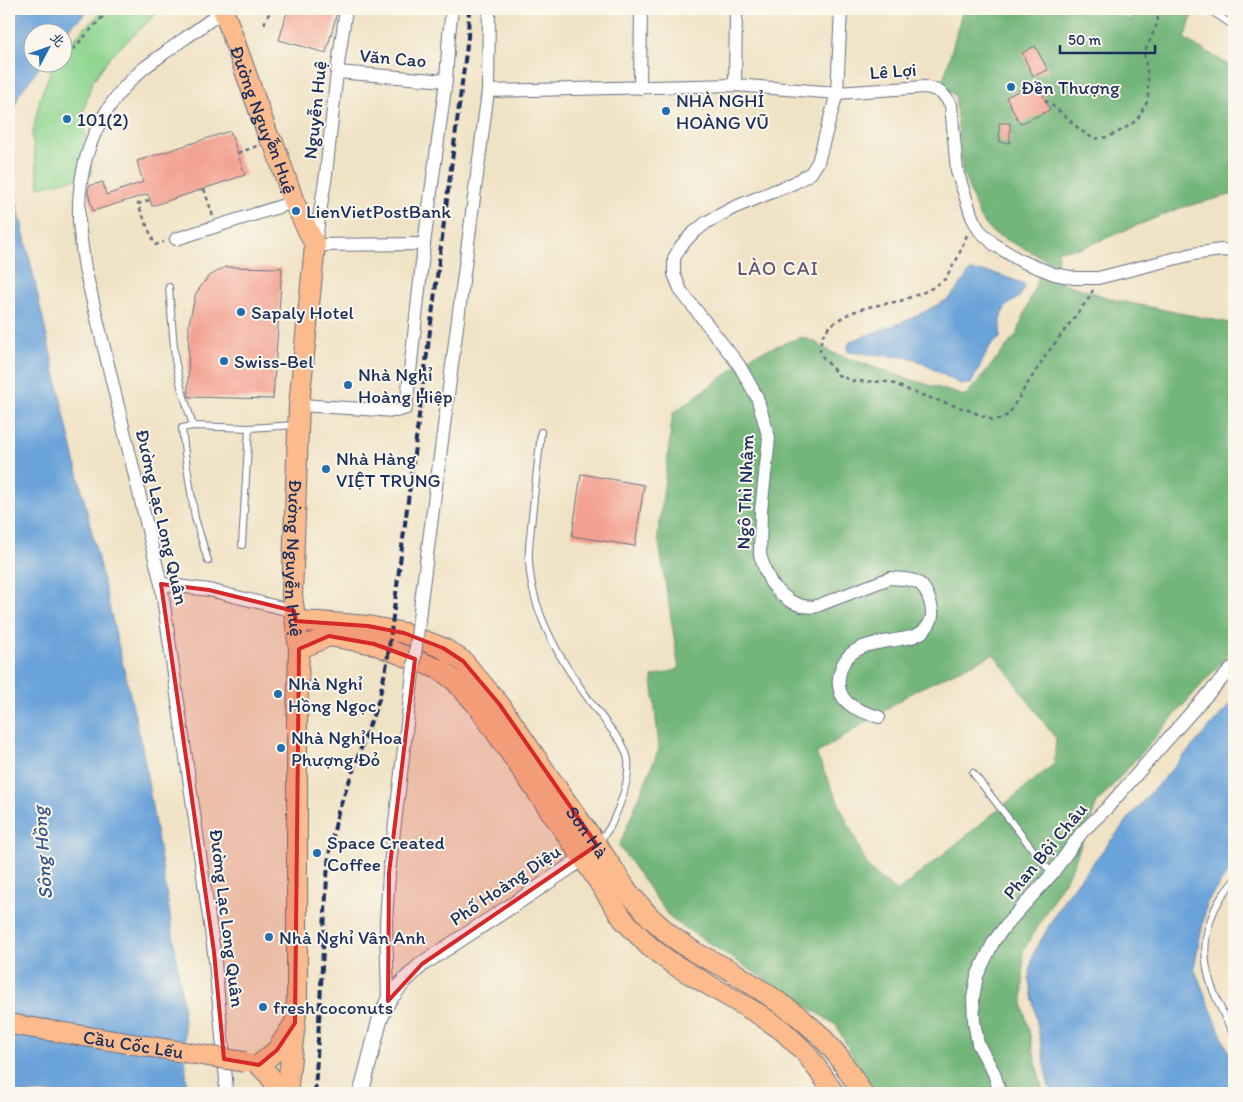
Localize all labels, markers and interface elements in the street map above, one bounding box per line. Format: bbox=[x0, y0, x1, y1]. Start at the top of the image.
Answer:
north arrow bbox=[22, 22, 72, 72]
scale bar bbox=[1060, 22, 1156, 54]
text: 北 bbox=[46, 29, 68, 51]
text: 50 m bbox=[1068, 31, 1101, 49]
street label: Đường Nguyễn Huệ bbox=[225, 42, 302, 197]
street label: Văn Cao bbox=[359, 44, 427, 72]
street label: Lê Lợi bbox=[869, 58, 917, 84]
street label: Nguyễn Huệ bbox=[298, 60, 332, 160]
place label: Đền Thượng bbox=[1021, 76, 1120, 99]
marker: Đền Thượng bbox=[1005, 81, 1017, 93]
place label: NHÀ NGHỈ HOÀNG VŨ bbox=[676, 89, 769, 134]
marker: NHÀ NGHỈ HOÀNG VŨ bbox=[660, 105, 672, 117]
place label: 101(2) bbox=[77, 108, 129, 131]
marker: 101(2) bbox=[61, 113, 73, 125]
place label: LienVietPostBank bbox=[306, 200, 451, 223]
marker: LienVietPostBank bbox=[290, 205, 302, 217]
district label: LÀO CAI bbox=[737, 256, 819, 280]
place label: Sapaly Hotel bbox=[251, 301, 355, 324]
marker: Sapaly Hotel bbox=[235, 306, 247, 318]
place label: Swiss-Bel bbox=[234, 350, 314, 373]
marker: Swiss-Bel bbox=[218, 355, 230, 367]
place label: Nhà Nghỉ Hoàng Hiệp bbox=[358, 363, 453, 408]
marker: Nhà Nghỉ Hoàng Hiệp bbox=[342, 379, 354, 391]
street label: Đường Lạc Long Quân bbox=[131, 427, 193, 607]
street label: Ngô Thì Nhậm bbox=[732, 434, 758, 550]
place label: Nhà Hàng VIỆT TRUNG bbox=[336, 447, 441, 492]
marker: Nhà Hàng VIỆT TRUNG bbox=[320, 463, 332, 475]
street label: Đường Nguyễn Huệ bbox=[280, 479, 309, 638]
place label: Nhà Nghỉ Hồng Ngọc bbox=[288, 672, 377, 717]
marker: Nhà Nghỉ Hồng Ngọc bbox=[272, 688, 284, 700]
place label: Nhà Nghỉ Hoa Phượng Đỏ bbox=[291, 726, 402, 771]
marker: Nhà Nghỉ Hoa Phượng Đỏ bbox=[275, 742, 287, 754]
street label: Phan Bội Châu bbox=[998, 798, 1092, 904]
street label: Sơn Hà bbox=[561, 801, 614, 862]
water label: Sông Hồng bbox=[27, 803, 57, 900]
street label: Đường Lạc Long Quân bbox=[205, 828, 249, 1009]
place label: Space Created Coffee bbox=[327, 831, 445, 876]
street label: Phố Hoàng Diệu bbox=[445, 839, 565, 931]
marker: Space Created Coffee bbox=[311, 847, 323, 859]
place label: Nhà Nghỉ Vân Anh bbox=[279, 926, 426, 949]
marker: Nhà Nghỉ Vân Anh bbox=[263, 931, 275, 943]
place label: fresh coconuts bbox=[273, 996, 393, 1019]
marker: fresh coconuts bbox=[257, 1001, 269, 1013]
street label: Cầu Cốc Lếu bbox=[82, 1025, 186, 1064]

